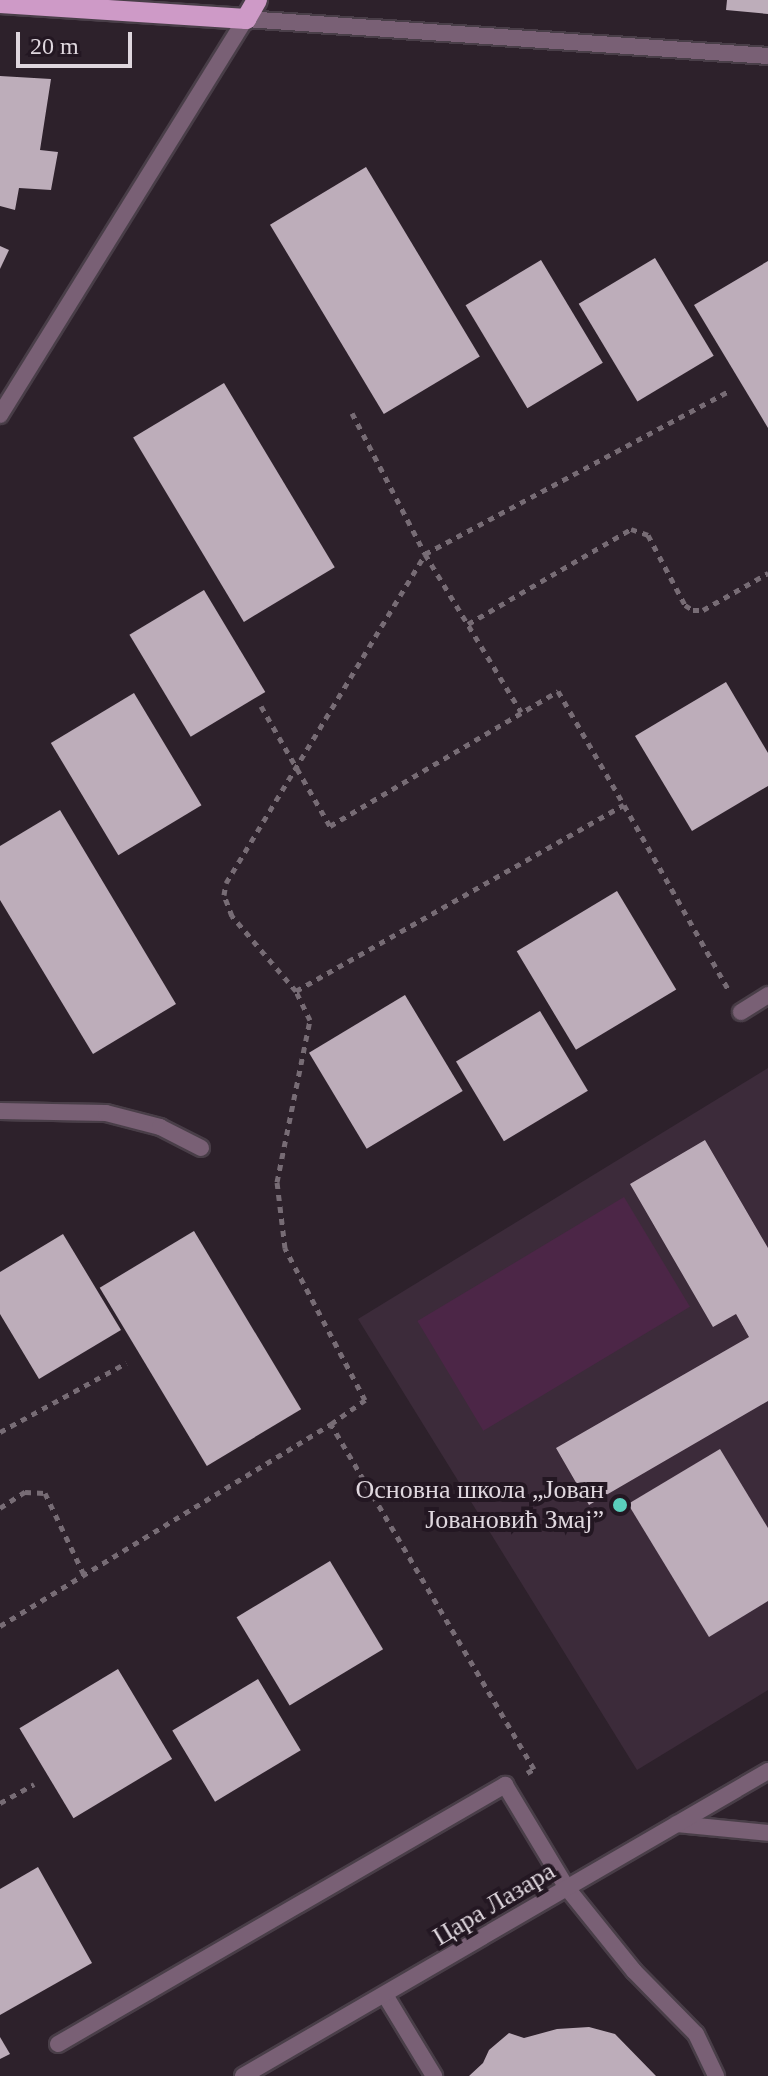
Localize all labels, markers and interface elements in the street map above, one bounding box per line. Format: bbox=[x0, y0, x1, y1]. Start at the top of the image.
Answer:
scale bar bbox=[20, 16, 136, 66]
text: 20 m bbox=[30, 33, 79, 59]
place label: Основна школа „Јован Јовановић Змај” bbox=[355, 1474, 604, 1536]
marker: Основна школа „Јован Јовановић Змај” bbox=[611, 1496, 629, 1514]
street label: Цара Лазара bbox=[427, 1855, 561, 1953]

